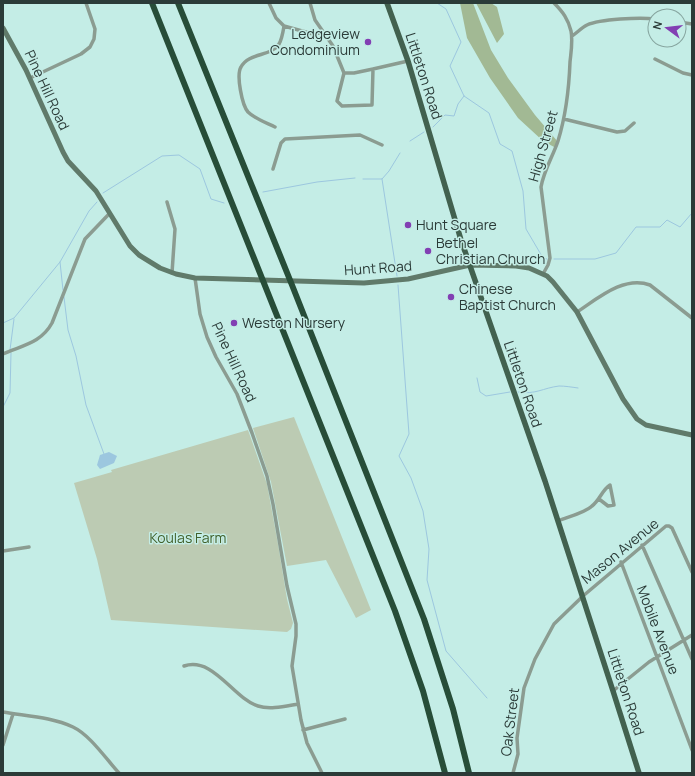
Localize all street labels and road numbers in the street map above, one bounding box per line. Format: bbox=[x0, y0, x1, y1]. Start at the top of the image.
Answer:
street label: Littleton Road bbox=[402, 30, 447, 122]
street label: Pine Hill Road bbox=[21, 47, 74, 133]
street label: High Street bbox=[523, 108, 562, 184]
street label: Hunt Road bbox=[343, 256, 412, 279]
street label: Pine Hill Road bbox=[208, 319, 261, 405]
street label: Littleton Road bbox=[500, 338, 547, 430]
street label: Mason Avenue bbox=[577, 514, 662, 588]
street label: Mobile Avenue bbox=[633, 583, 684, 677]
street label: Littleton Road bbox=[604, 646, 649, 738]
street label: Oak Street bbox=[496, 686, 523, 757]

